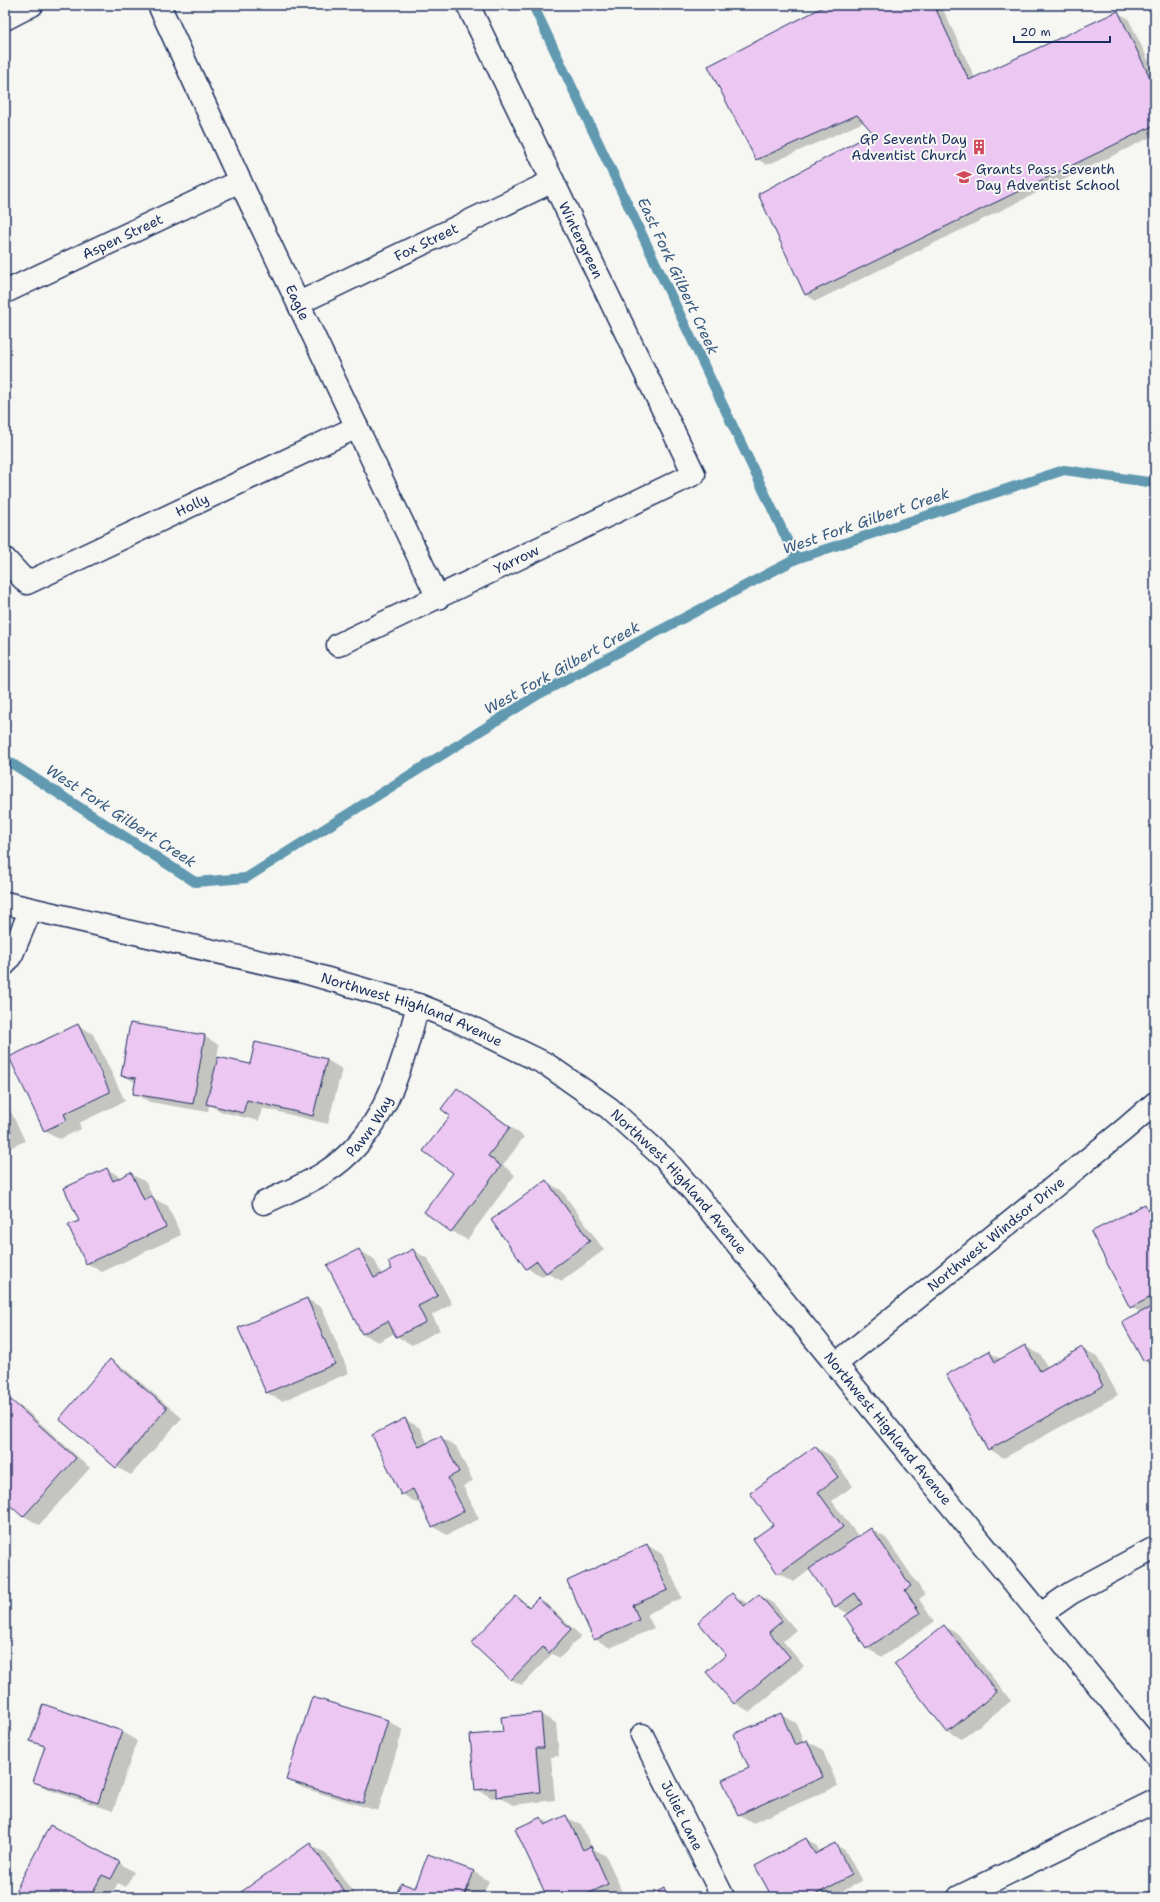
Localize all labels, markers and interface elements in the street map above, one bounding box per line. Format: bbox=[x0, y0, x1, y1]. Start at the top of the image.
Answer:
scale bar bbox=[1014, 18, 1110, 44]
text: 20 m bbox=[1020, 24, 1051, 40]
place label: GP Seventh Day Adventist Church bbox=[851, 130, 967, 164]
building icon: GP Seventh Day Adventist Church bbox=[970, 138, 988, 156]
place label: Grants Pass Seventh Day Adventist School bbox=[976, 160, 1121, 194]
school or university icon: Grants Pass Seventh Day Adventist School bbox=[955, 168, 973, 186]
water label: East Fork Gilbert Creek bbox=[633, 194, 723, 358]
street label: Wintergreen bbox=[555, 199, 608, 282]
street label: Aspen Street bbox=[79, 210, 166, 263]
street label: Fox Street bbox=[391, 219, 461, 265]
street label: Eagle bbox=[281, 281, 314, 323]
water label: West Fork Gilbert Creek bbox=[780, 483, 952, 559]
street label: Holly bbox=[172, 489, 211, 521]
street label: Yarrow bbox=[491, 541, 542, 578]
water label: West Fork Gilbert Creek bbox=[481, 617, 644, 719]
water label: West Fork Gilbert Creek bbox=[42, 760, 200, 872]
street label: Northwest Highland Avenue bbox=[319, 968, 506, 1050]
street label: Pawn Way bbox=[342, 1093, 396, 1161]
street label: Northwest Highland Avenue bbox=[607, 1105, 751, 1258]
street label: Northwest Windsor Drive bbox=[923, 1173, 1068, 1295]
street label: Northwest Highland Avenue bbox=[820, 1348, 956, 1509]
street label: Juliet Lane bbox=[657, 1778, 707, 1853]

